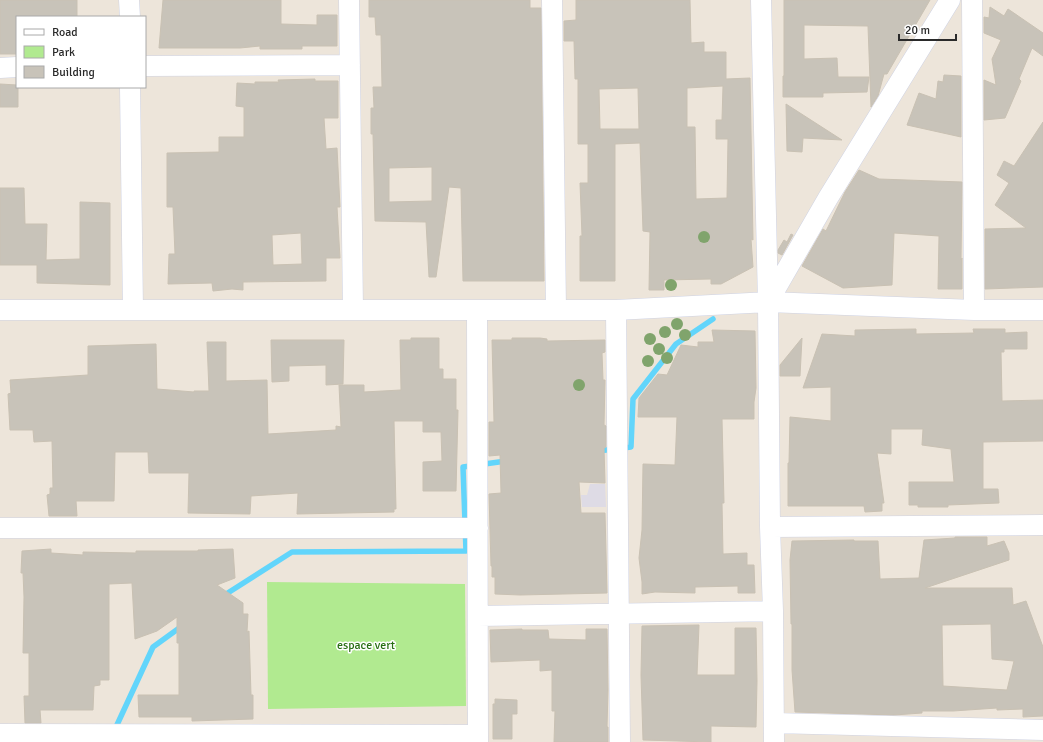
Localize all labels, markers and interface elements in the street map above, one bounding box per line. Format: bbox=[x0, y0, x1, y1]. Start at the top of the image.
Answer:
legend bbox=[16, 16, 146, 88]
scale bar bbox=[899, 16, 956, 42]
text: 20 m bbox=[905, 23, 930, 38]
text: Road bbox=[52, 25, 78, 40]
text: Park bbox=[52, 45, 75, 60]
text: Building bbox=[52, 65, 95, 80]
park label: espace vert bbox=[337, 638, 395, 653]

